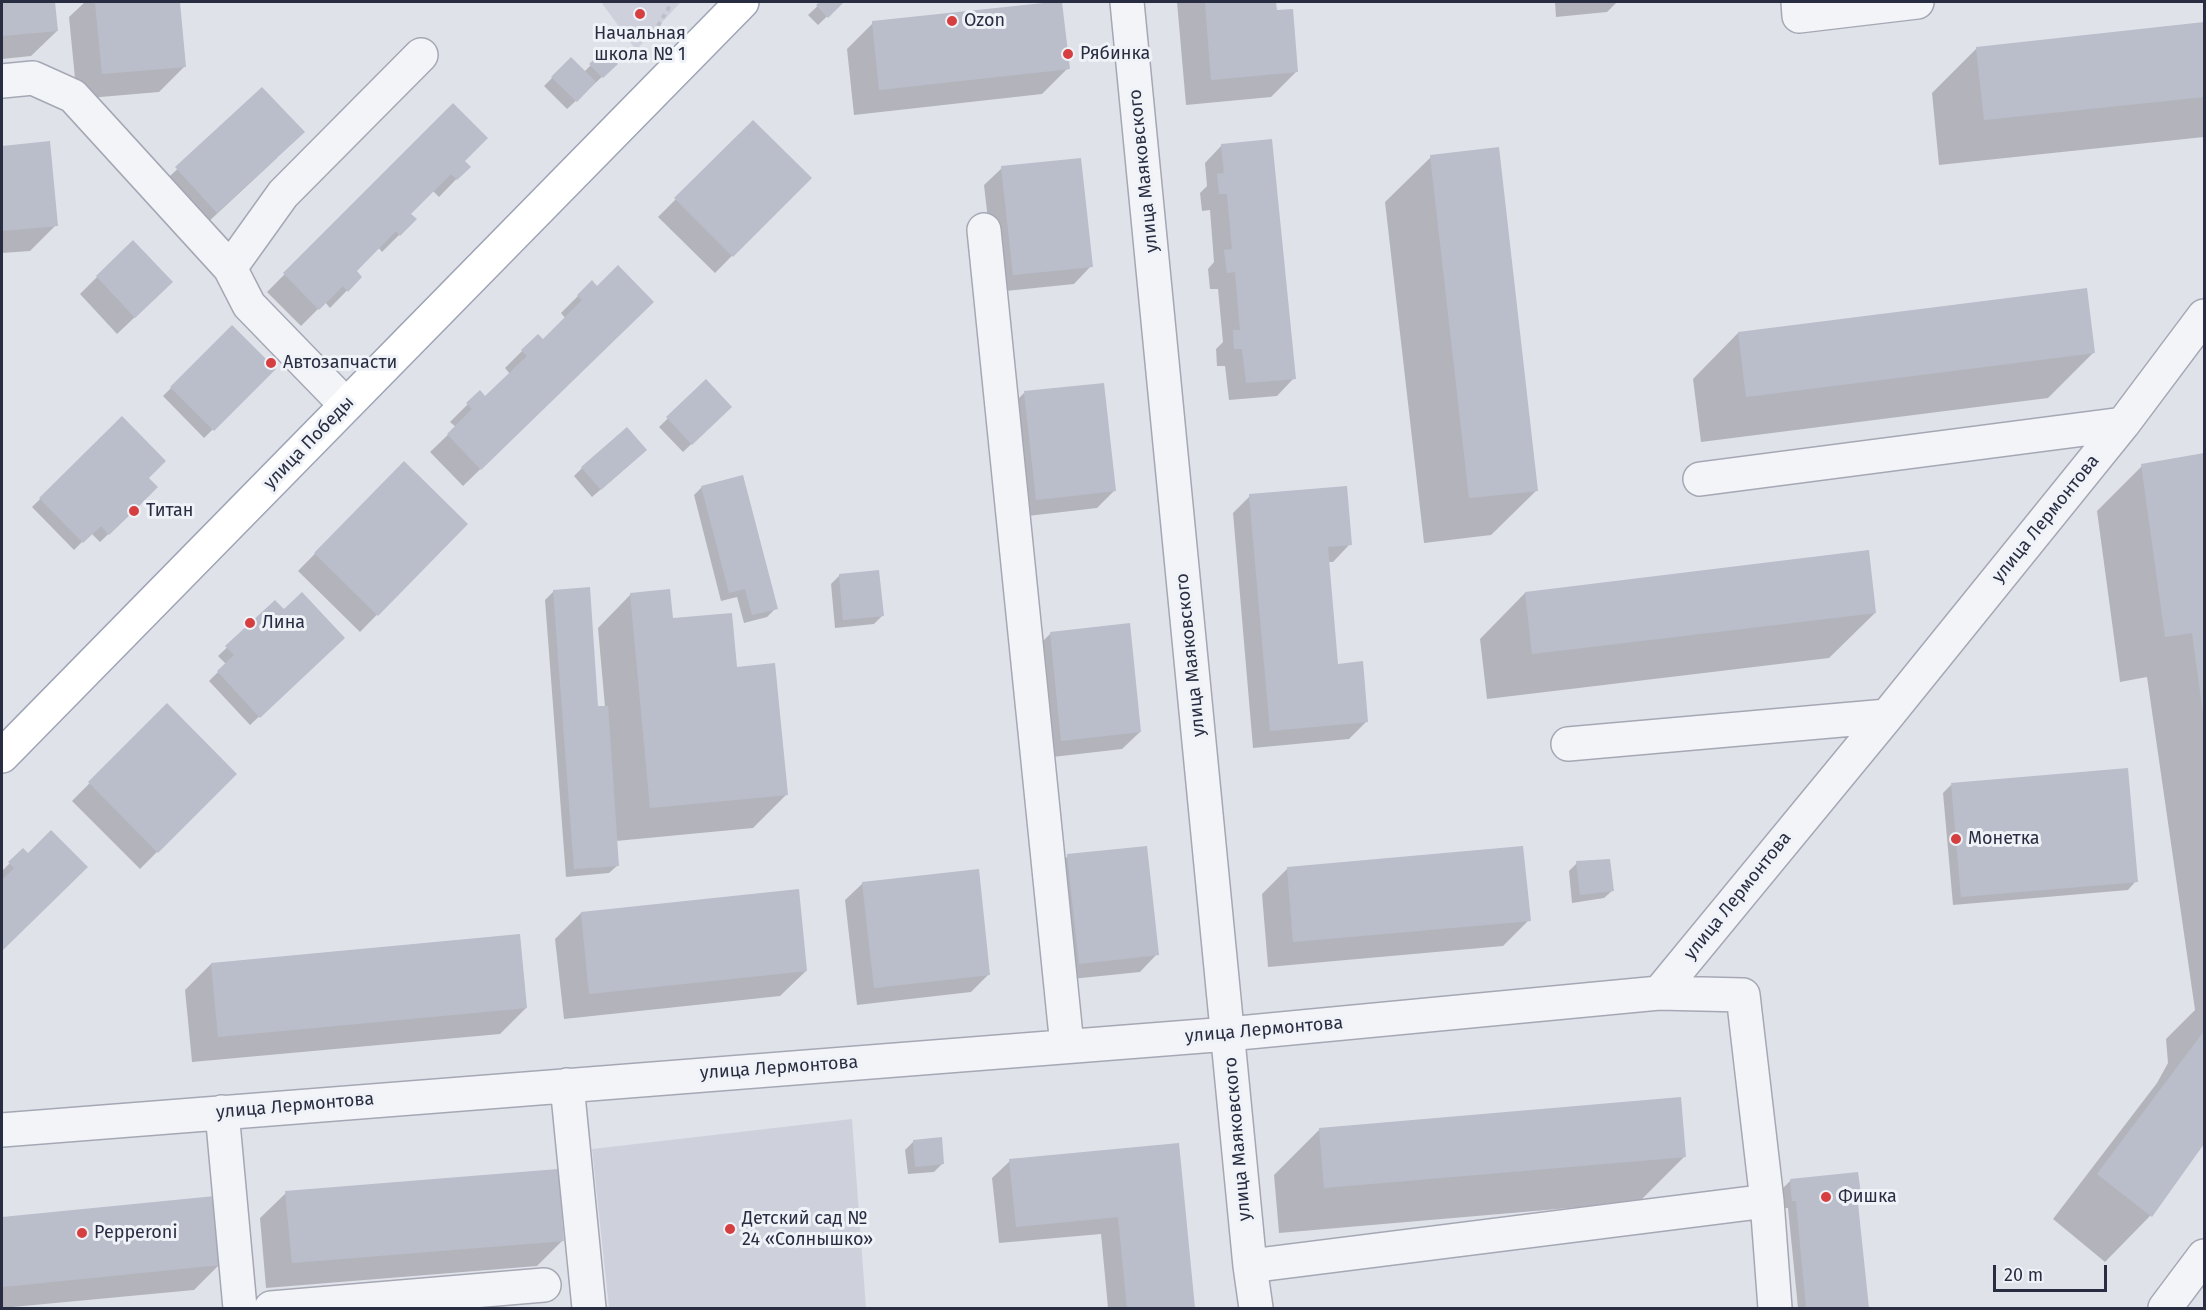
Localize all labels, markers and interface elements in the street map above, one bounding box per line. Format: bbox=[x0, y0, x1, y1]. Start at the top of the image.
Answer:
marker: Начальная школа № 1 bbox=[633, 7, 647, 21]
place label: Ozon bbox=[964, 10, 1005, 32]
marker: Ozon bbox=[945, 14, 959, 28]
place label: Начальная школа № 1 bbox=[594, 23, 686, 66]
place label: Рябинка bbox=[1080, 43, 1150, 65]
marker: Рябинка bbox=[1061, 47, 1075, 61]
street label: улица Маяковского bbox=[1125, 88, 1163, 254]
place label: Автозапчасти bbox=[283, 352, 397, 374]
marker: Автозапчасти bbox=[264, 356, 278, 370]
street label: улица Победы bbox=[259, 392, 359, 494]
street label: улица Лермонтова bbox=[1988, 451, 2104, 587]
place label: Титан bbox=[146, 500, 193, 522]
marker: Титан bbox=[127, 504, 141, 518]
street label: улица Маяковского bbox=[1172, 572, 1210, 738]
place label: Лина bbox=[262, 612, 305, 634]
marker: Лина bbox=[243, 616, 257, 630]
street label: улица Лермонтова bbox=[1680, 828, 1796, 964]
place label: Монетка bbox=[1968, 828, 2040, 850]
marker: Монетка bbox=[1949, 832, 1963, 846]
street label: улица Лермонтова bbox=[1184, 1012, 1344, 1048]
street label: улица Лермонтова bbox=[699, 1052, 859, 1084]
street label: улица Маяковского bbox=[1220, 1056, 1256, 1222]
street label: улица Лермонтова bbox=[215, 1088, 375, 1124]
place label: Фишка bbox=[1838, 1186, 1897, 1208]
marker: Фишка bbox=[1819, 1190, 1833, 1204]
place label: Детский сад № 24 «Солнышко» bbox=[742, 1208, 873, 1250]
place label: Pepperoni bbox=[94, 1222, 177, 1244]
marker: Детский сад № 24 «Солнышко» bbox=[723, 1222, 737, 1236]
marker: Pepperoni bbox=[75, 1226, 89, 1240]
scale bar bbox=[1996, 1253, 2110, 1291]
text: 20 m bbox=[2004, 1264, 2043, 1286]

